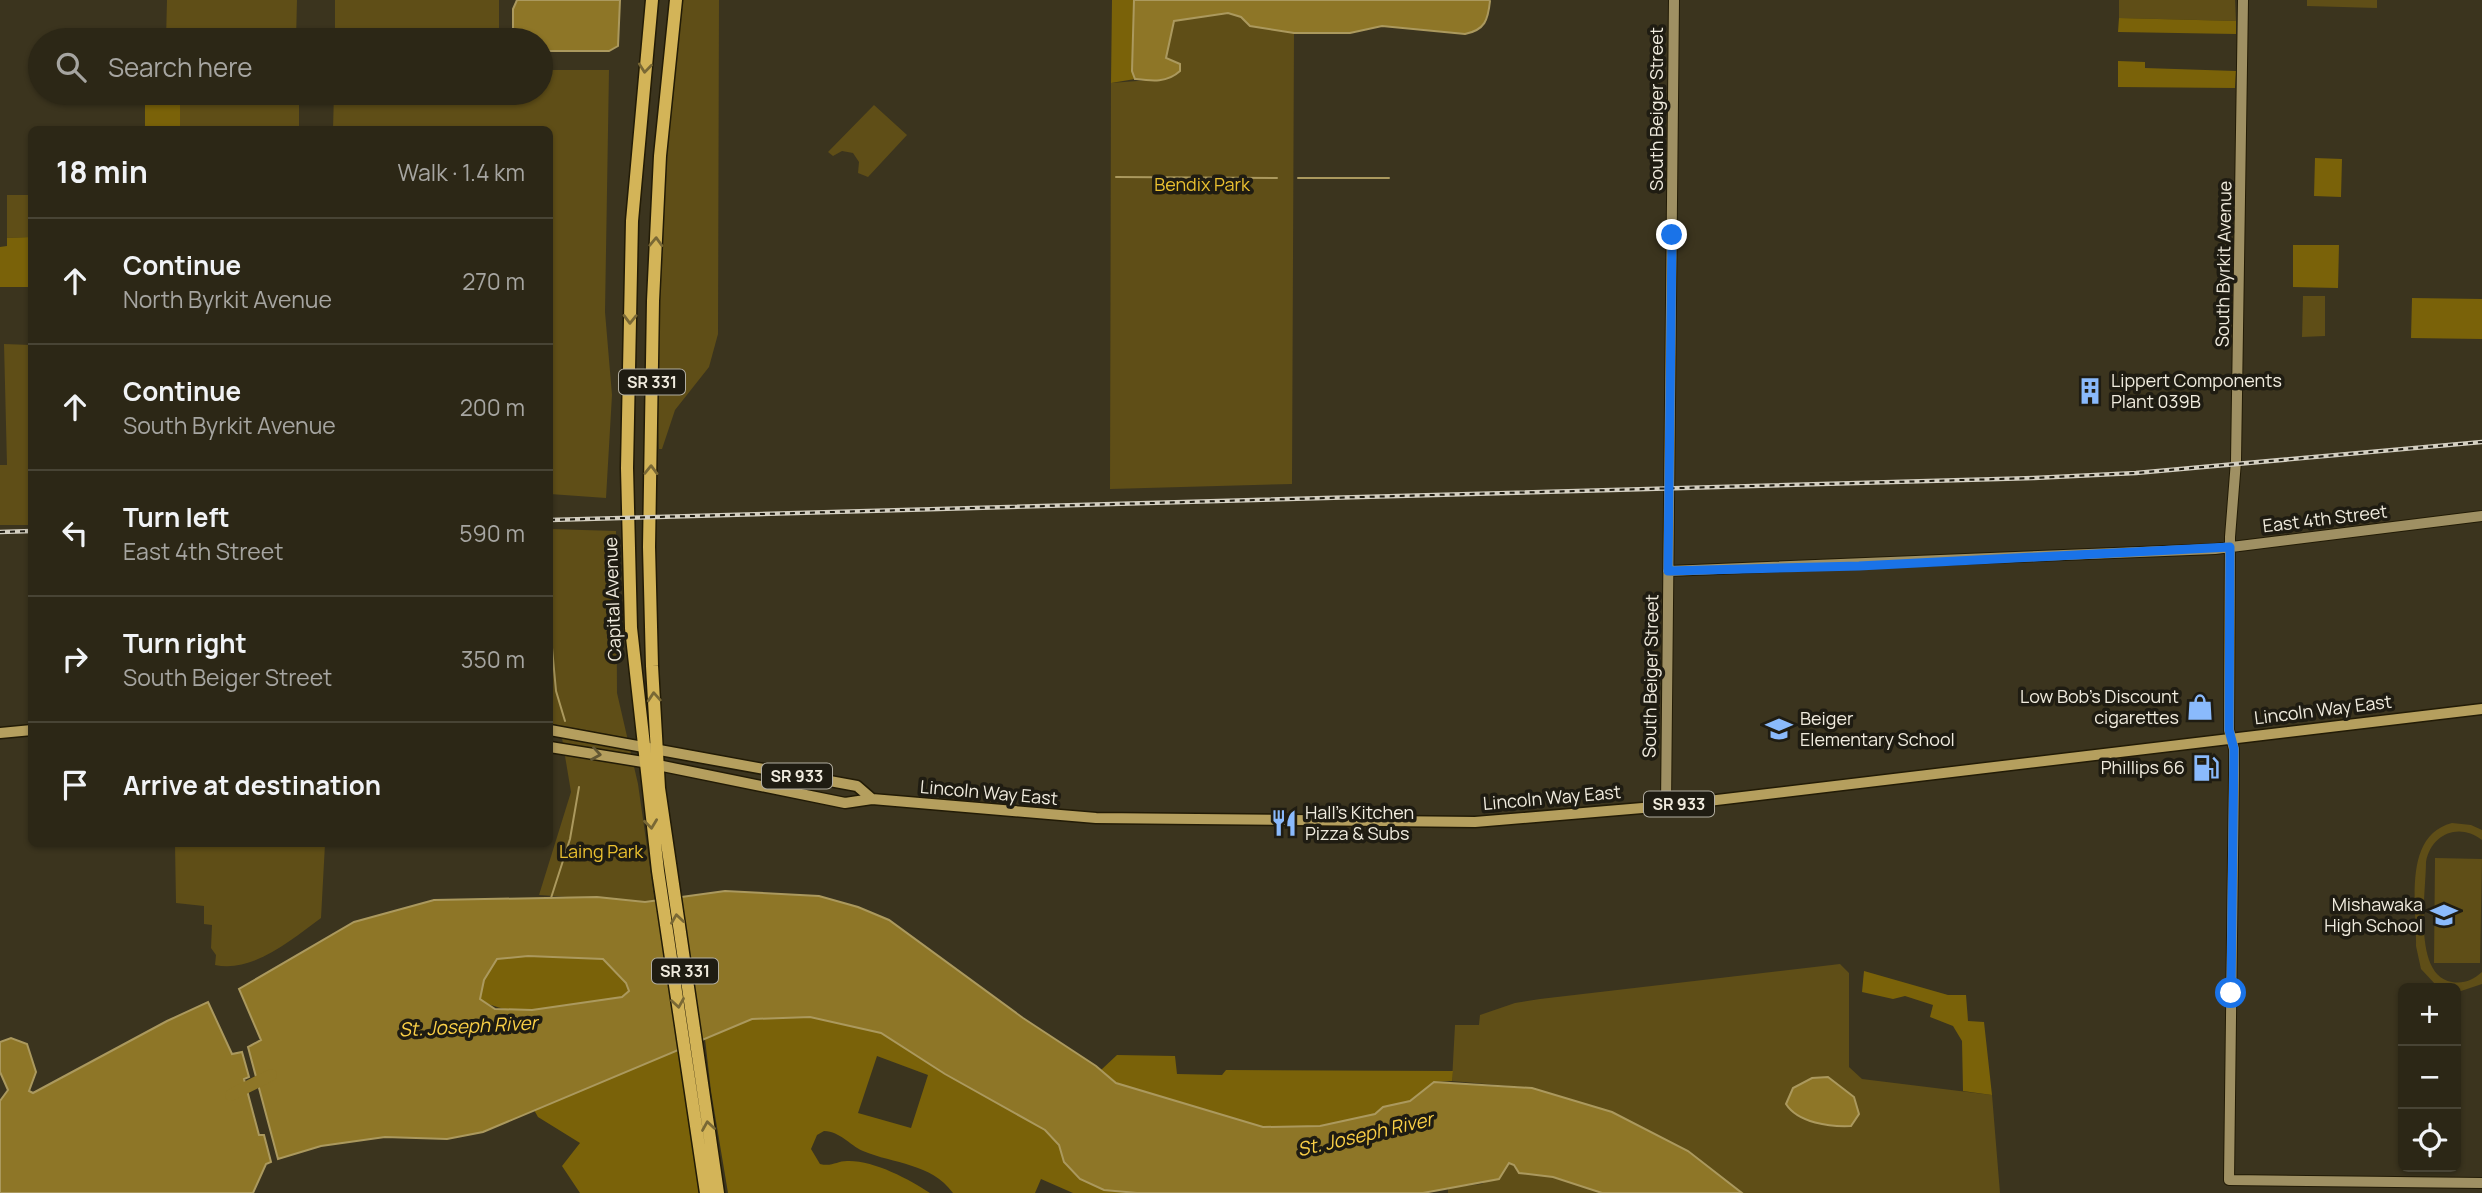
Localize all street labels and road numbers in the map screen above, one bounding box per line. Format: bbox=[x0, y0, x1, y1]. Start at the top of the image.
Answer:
street label: South Beiger Street bbox=[1644, 27, 1668, 191]
street label: South Byrkit Avenue bbox=[2210, 181, 2236, 347]
road number: SR 331 bbox=[619, 370, 685, 394]
street label: East 4th Street bbox=[2261, 498, 2389, 538]
street label: Capital Avenue bbox=[598, 536, 626, 662]
street label: South Beiger Street bbox=[1637, 594, 1663, 758]
street label: Lincoln Way East bbox=[2253, 689, 2393, 729]
road number: SR 933 bbox=[762, 764, 832, 789]
street label: Lincoln Way East bbox=[919, 774, 1059, 810]
street label: Lincoln Way East bbox=[1482, 779, 1622, 815]
road number: SR 933 bbox=[1644, 792, 1714, 817]
road number: SR 331 bbox=[652, 959, 718, 984]

